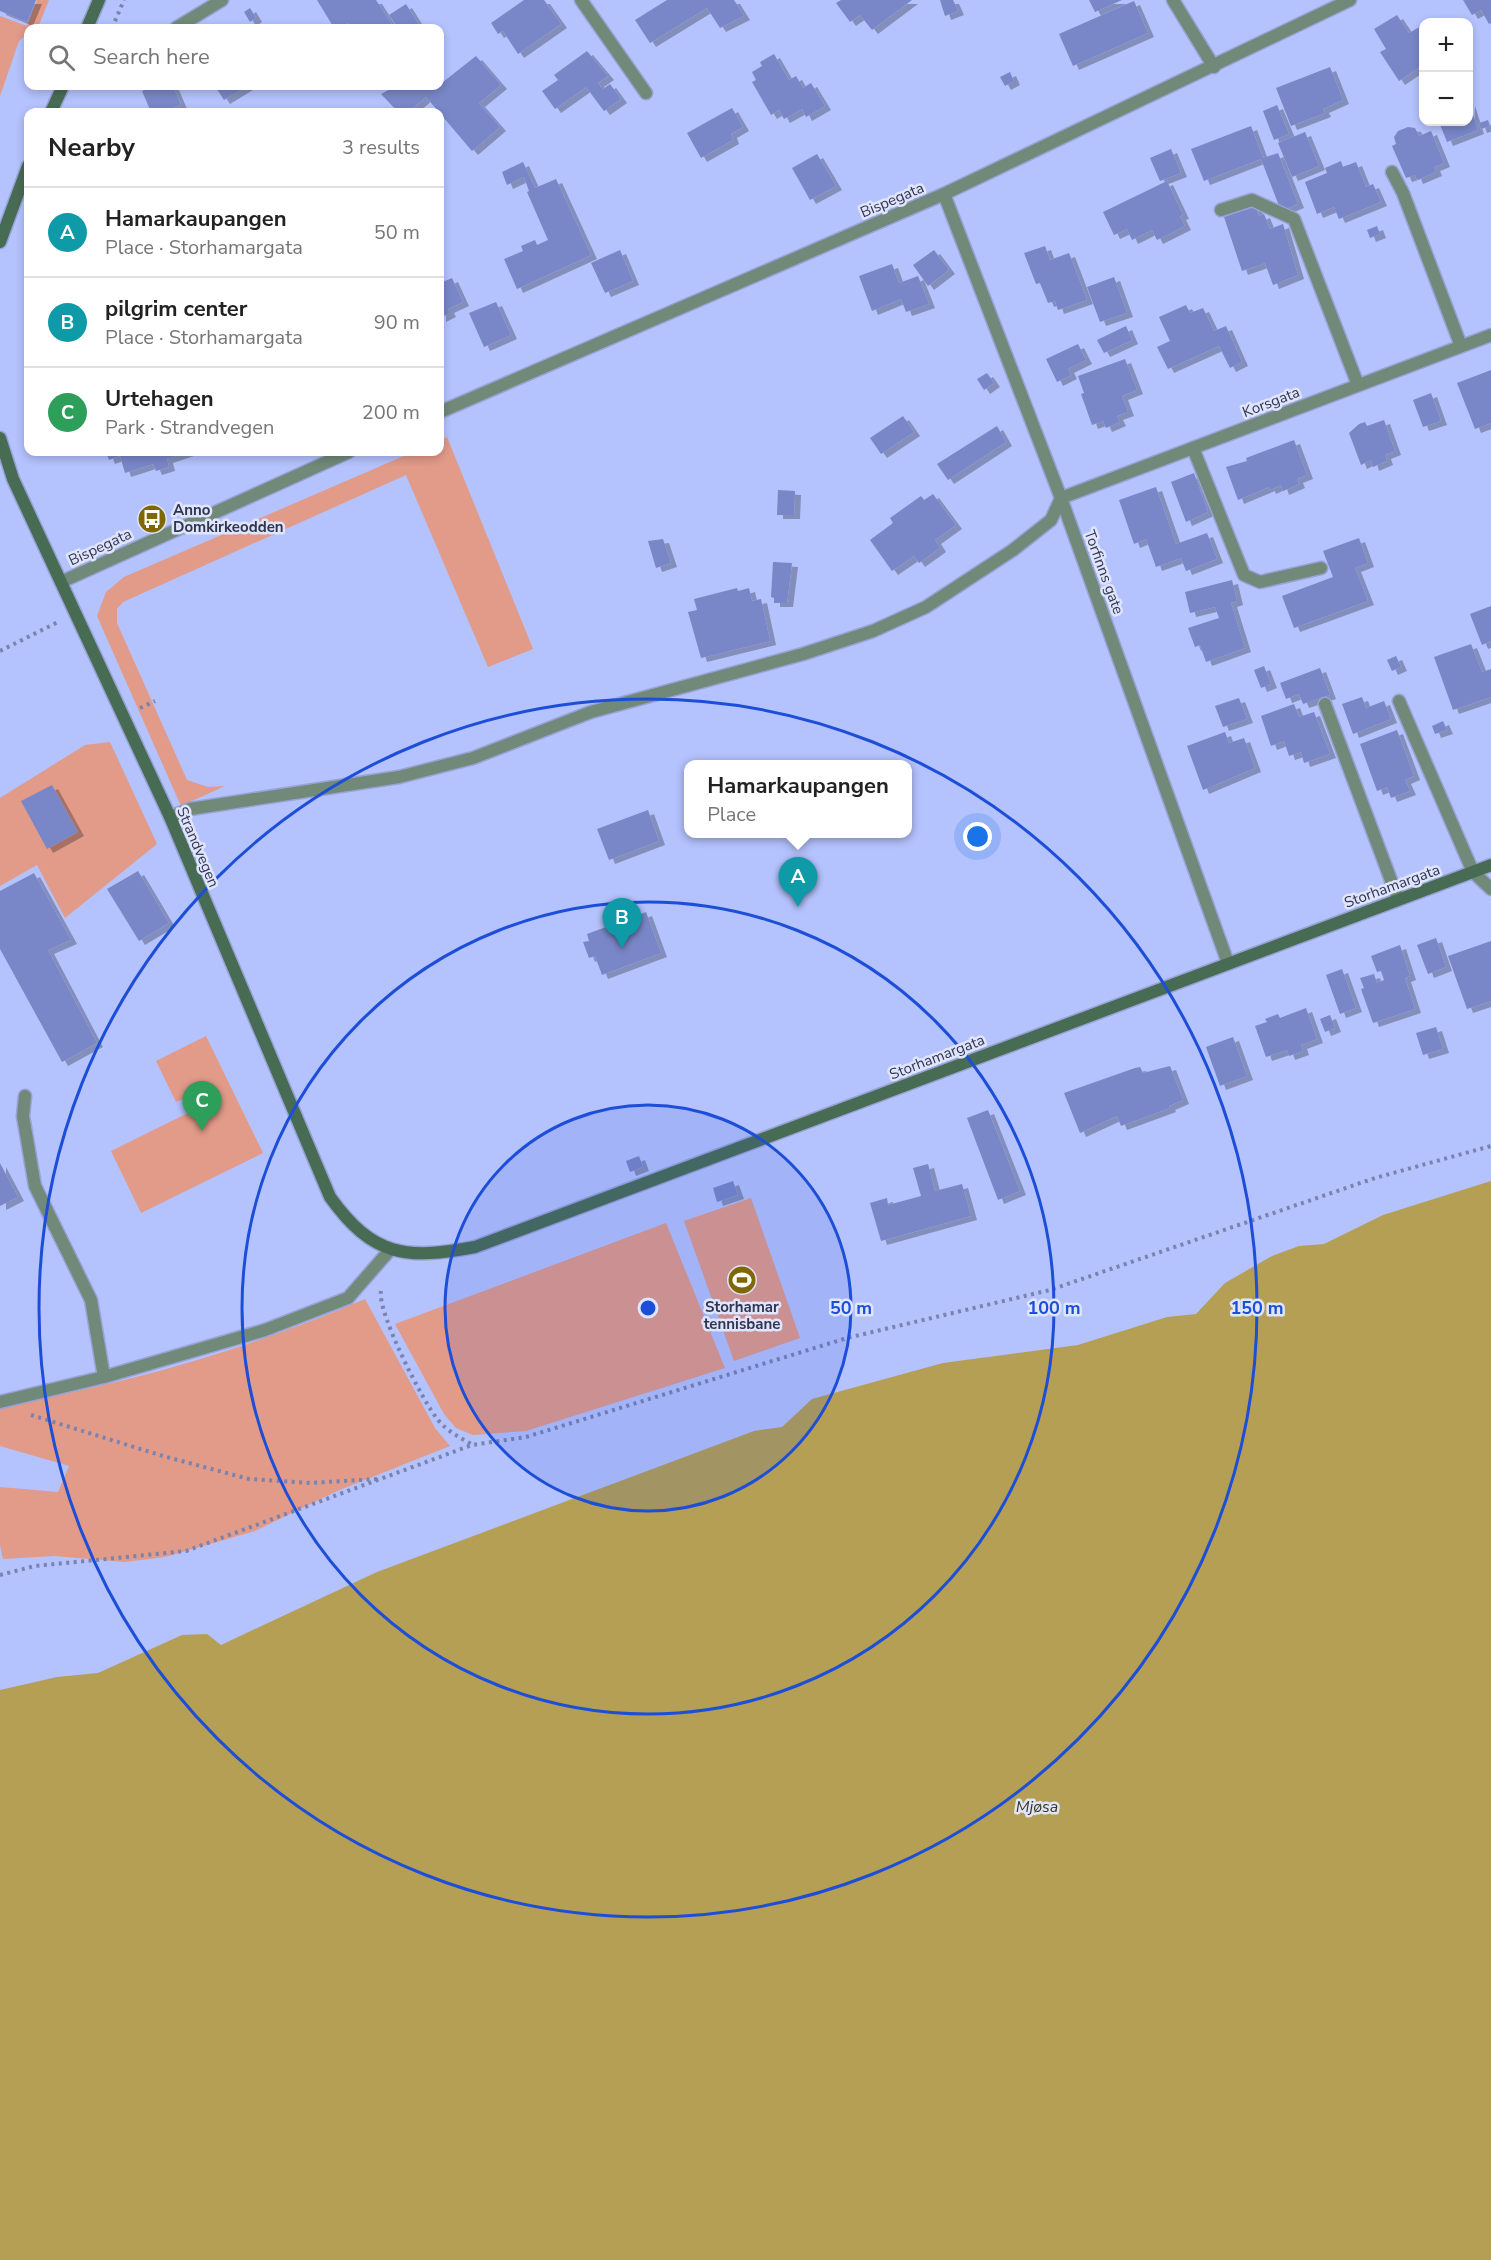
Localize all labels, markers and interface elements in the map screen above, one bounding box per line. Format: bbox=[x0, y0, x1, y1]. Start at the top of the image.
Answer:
map controls bbox=[1419, 18, 1473, 126]
button: + bbox=[1419, 18, 1473, 72]
search box bbox=[24, 24, 444, 90]
icon: search bbox=[45, 41, 78, 74]
text: Search here bbox=[93, 42, 210, 72]
button: − bbox=[1419, 72, 1473, 126]
text: Nearby bbox=[48, 130, 135, 165]
text: 3 results bbox=[342, 134, 420, 161]
street label: Bispegata bbox=[857, 178, 927, 222]
text: Hamarkaupangen bbox=[105, 204, 287, 234]
text: A bbox=[60, 219, 75, 246]
text: 50 m bbox=[374, 219, 420, 246]
text: Place · Storhamargata bbox=[105, 234, 303, 261]
text: pilgrim center bbox=[105, 294, 247, 324]
text: B bbox=[61, 309, 74, 336]
text: 90 m bbox=[374, 309, 420, 336]
text: Place · Storhamargata bbox=[105, 324, 303, 351]
street label: Korsgata bbox=[1239, 382, 1303, 422]
text: Urtehagen bbox=[105, 384, 214, 414]
text: C bbox=[61, 399, 74, 426]
text: 200 m bbox=[362, 399, 420, 426]
text: Park · Strandvegen bbox=[105, 414, 274, 441]
place label: Anno Domkirkeodden bbox=[173, 500, 284, 537]
bus stop icon: Anno Domkirkeodden bbox=[136, 503, 168, 535]
street label: Bispegata bbox=[65, 524, 135, 570]
street label: Torfinns gate bbox=[1079, 527, 1129, 617]
popup bbox=[684, 760, 912, 838]
text: Hamarkaupangen bbox=[707, 771, 889, 801]
text: Place bbox=[707, 801, 756, 828]
street label: Strandvegen bbox=[172, 804, 224, 890]
your location bbox=[963, 822, 992, 851]
pin: A bbox=[778, 858, 818, 907]
street label: Storhamargata bbox=[1341, 859, 1443, 913]
pin: B bbox=[602, 898, 642, 948]
street label: Storhamargata bbox=[886, 1030, 988, 1084]
pin: C bbox=[182, 1082, 222, 1131]
sports icon: Storhamar tennisbane bbox=[726, 1264, 758, 1296]
text: 50 m bbox=[830, 1296, 872, 1320]
text: 100 m bbox=[1027, 1296, 1081, 1320]
text: 150 m bbox=[1230, 1296, 1284, 1320]
place label: Storhamar tennisbane bbox=[704, 1297, 780, 1334]
centre of rings bbox=[638, 1298, 658, 1318]
water label: Mjøsa bbox=[1016, 1796, 1058, 1818]

